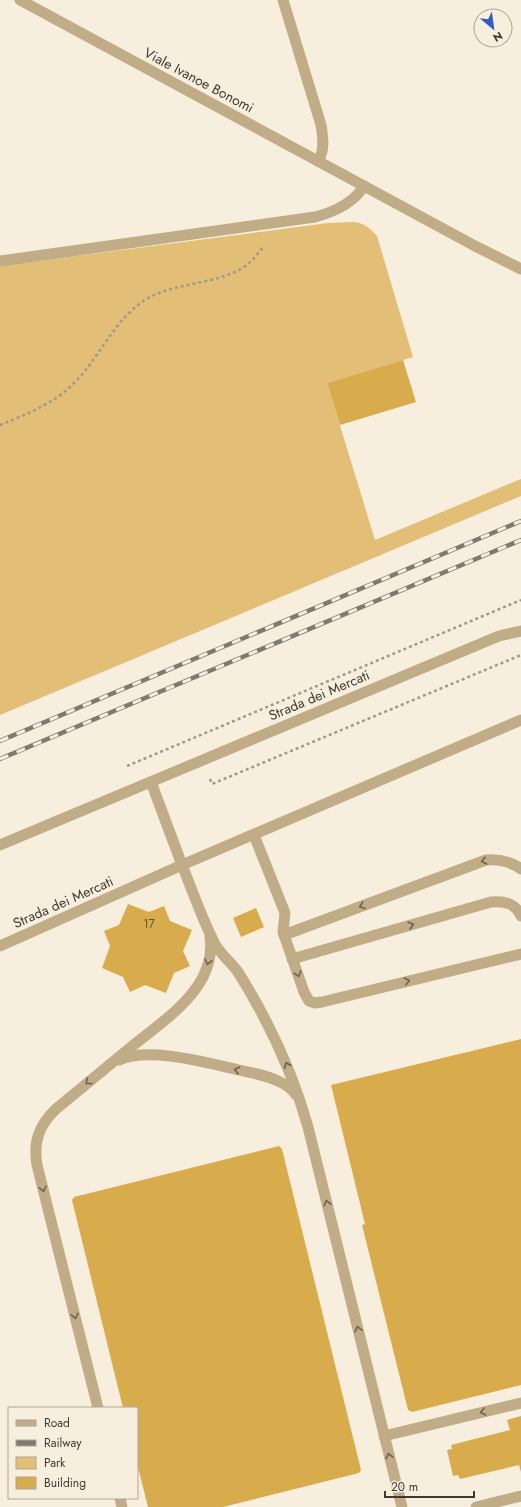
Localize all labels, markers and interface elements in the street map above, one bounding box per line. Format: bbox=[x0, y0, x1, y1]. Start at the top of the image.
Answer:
north arrow bbox=[473, 8, 513, 48]
text: N bbox=[490, 28, 506, 46]
street label: Viale Ivanoe Bonomi bbox=[140, 43, 258, 117]
street label: Strada dei Mercati bbox=[265, 665, 373, 725]
one-way arrow bbox=[481, 857, 488, 865]
street label: Strada dei Mercati bbox=[10, 871, 116, 933]
one-way arrow bbox=[359, 901, 366, 909]
house number: 17 bbox=[143, 915, 156, 933]
one-way arrow bbox=[407, 921, 414, 930]
one-way arrow bbox=[205, 959, 213, 965]
one-way arrow bbox=[293, 971, 301, 978]
one-way arrow bbox=[403, 977, 410, 986]
one-way arrow bbox=[283, 1062, 291, 1069]
one-way arrow bbox=[234, 1066, 240, 1074]
one-way arrow bbox=[86, 1077, 93, 1084]
one-way arrow bbox=[39, 1186, 47, 1193]
one-way arrow bbox=[323, 1200, 332, 1207]
one-way arrow bbox=[70, 1312, 78, 1319]
one-way arrow bbox=[354, 1326, 363, 1333]
legend bbox=[8, 1407, 138, 1499]
one-way arrow bbox=[480, 1407, 487, 1416]
text: Road bbox=[44, 1414, 70, 1432]
text: Railway bbox=[44, 1434, 82, 1452]
one-way arrow bbox=[386, 1452, 394, 1459]
text: Park bbox=[44, 1454, 66, 1472]
scale bar bbox=[385, 1473, 474, 1499]
text: Building bbox=[44, 1474, 86, 1492]
text: 20 m bbox=[391, 1478, 418, 1496]

